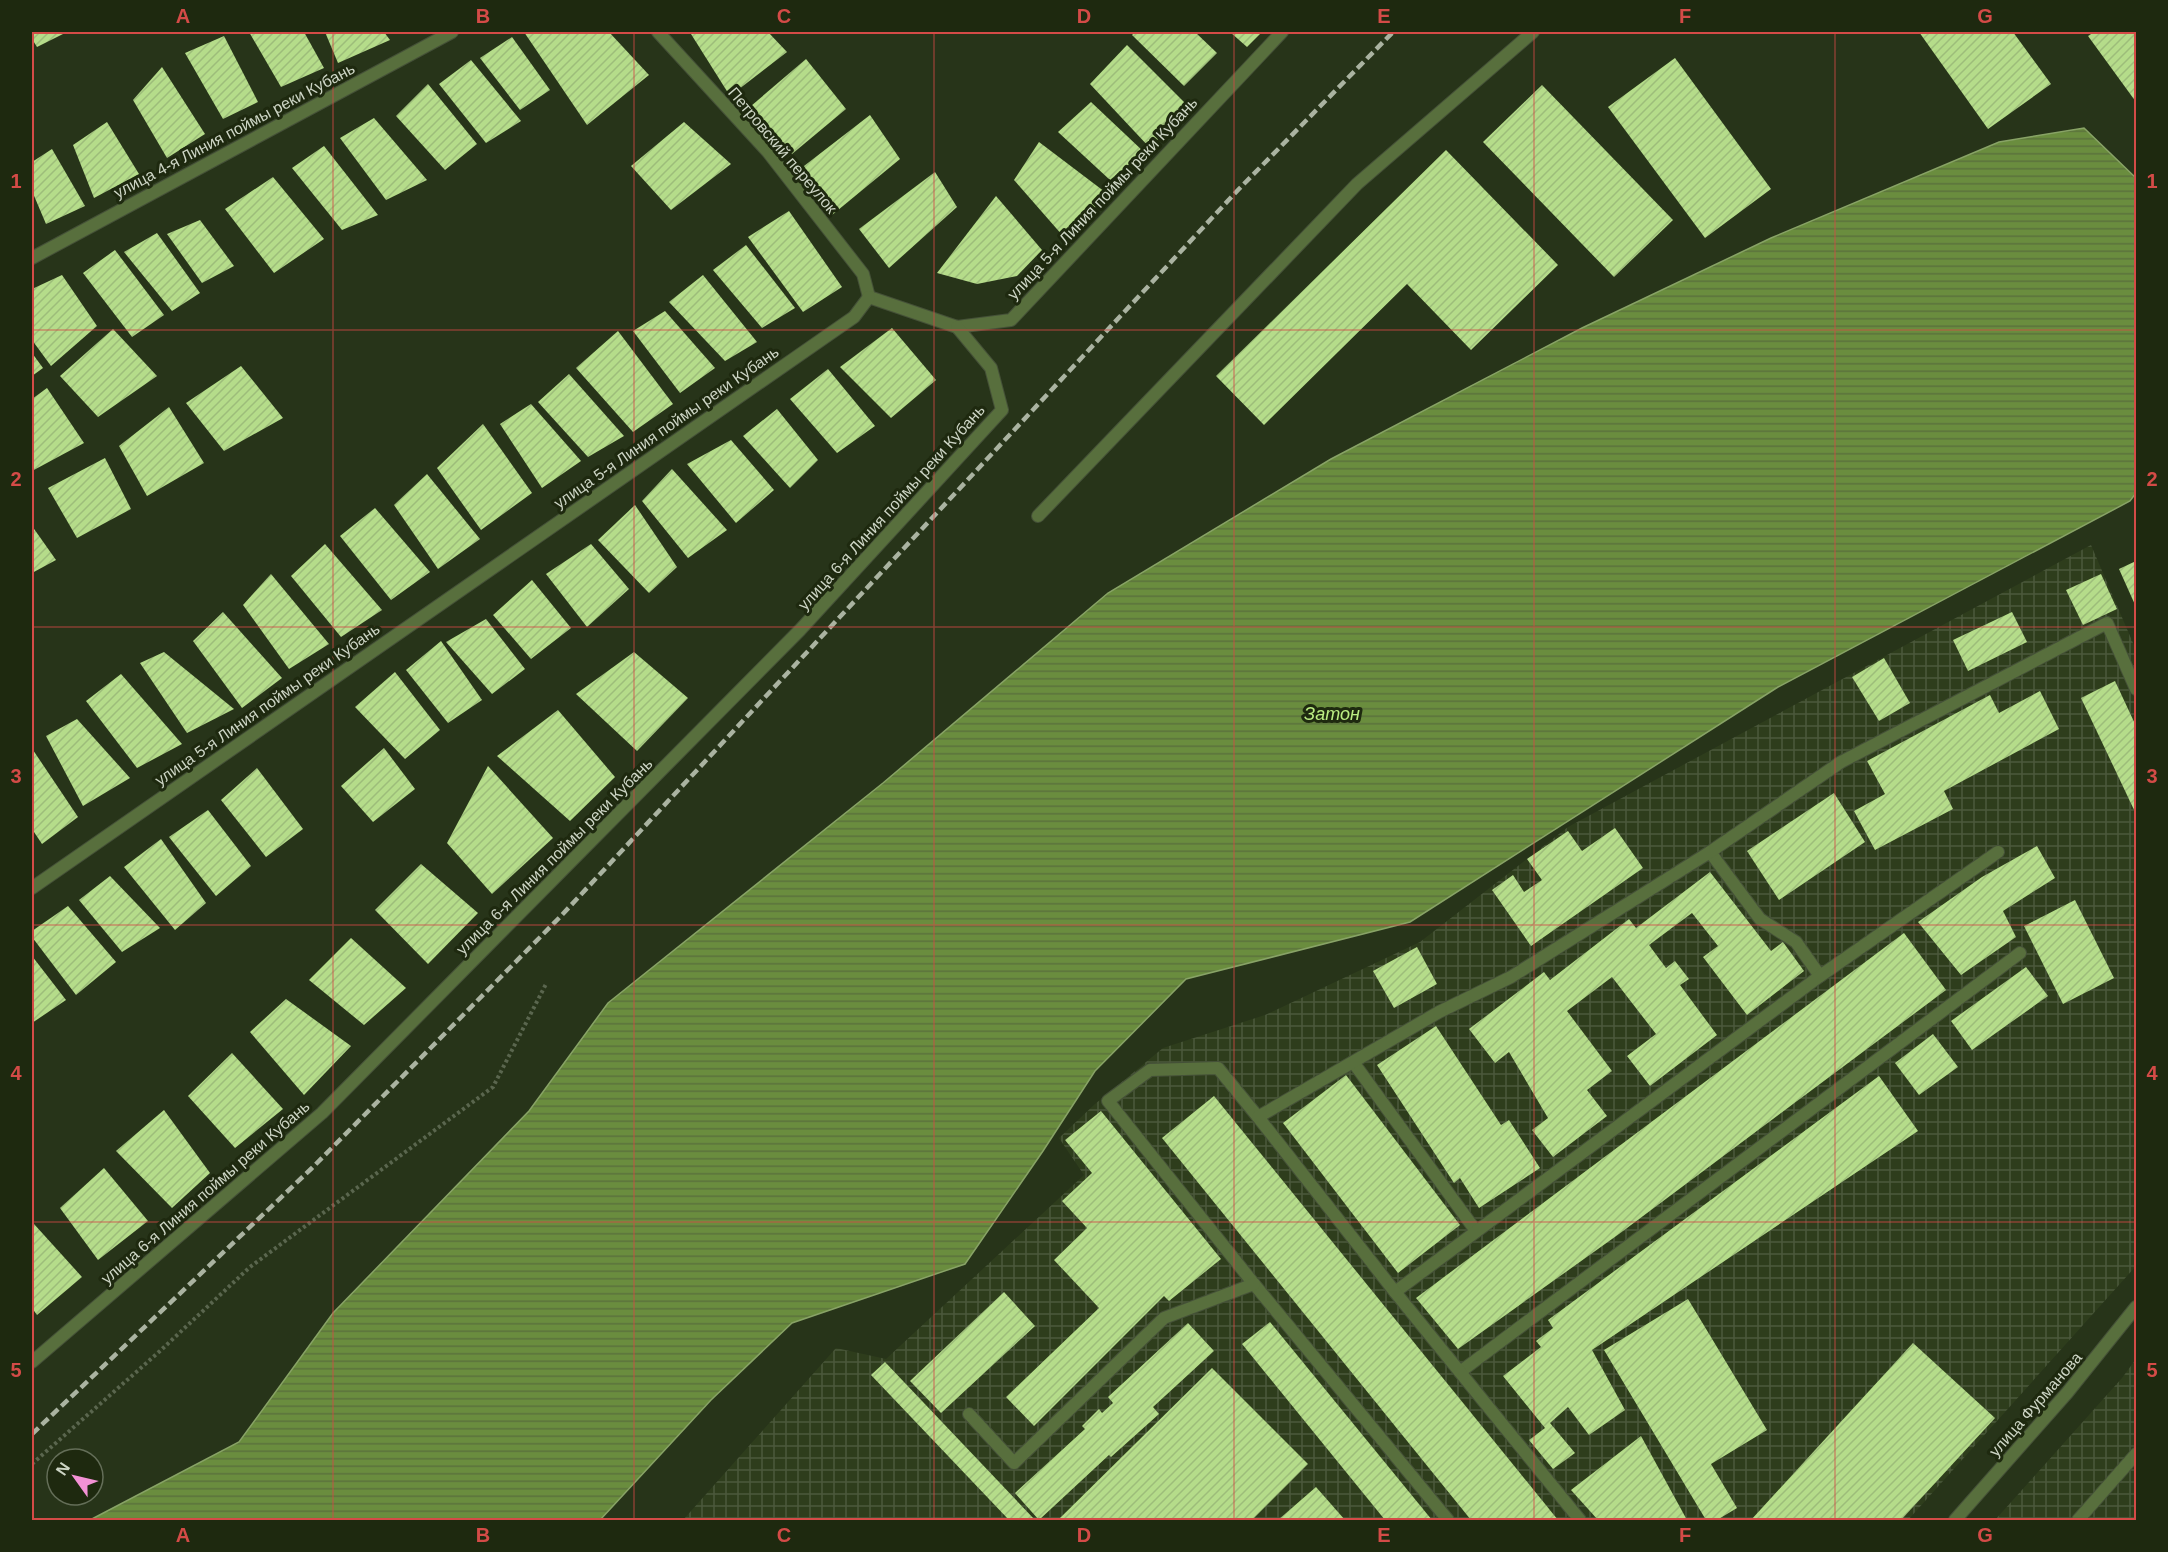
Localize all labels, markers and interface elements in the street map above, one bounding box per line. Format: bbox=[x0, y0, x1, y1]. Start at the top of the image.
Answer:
text: A bbox=[176, 5, 190, 27]
text: B bbox=[476, 5, 490, 27]
text: C bbox=[777, 5, 791, 27]
text: D bbox=[1077, 5, 1091, 27]
text: E bbox=[1377, 5, 1391, 27]
text: F bbox=[1679, 5, 1691, 27]
text: G bbox=[1977, 5, 1993, 27]
street label: улица 4-я Линия поймы реки Кубань bbox=[111, 60, 357, 201]
street label: Петровский переулок bbox=[725, 84, 841, 217]
street label: улица 5-я Линия поймы реки Кубань bbox=[1004, 94, 1201, 303]
text: 1 bbox=[10, 170, 22, 192]
text: 1 bbox=[2146, 170, 2158, 192]
street label: улица 5-я Линия поймы реки Кубань bbox=[551, 343, 782, 512]
street label: улица 6-я Линия поймы реки Кубань bbox=[795, 401, 988, 613]
text: 2 bbox=[10, 468, 22, 490]
text: 2 bbox=[2146, 468, 2158, 490]
street label: улица 5-я Линия поймы реки Кубань bbox=[152, 620, 383, 789]
water label: Затон bbox=[1304, 704, 1360, 724]
street label: улица 6-я Линия поймы реки Кубань bbox=[453, 755, 656, 958]
text: 3 bbox=[10, 765, 22, 787]
text: 3 bbox=[2146, 765, 2158, 787]
text: 4 bbox=[10, 1062, 22, 1084]
text: 4 bbox=[2146, 1062, 2158, 1084]
street label: улица 6-я Линия поймы реки Кубань bbox=[98, 1097, 313, 1287]
street label: улица Фурманова bbox=[1986, 1349, 2085, 1460]
text: 5 bbox=[10, 1359, 22, 1381]
text: 5 bbox=[2146, 1359, 2158, 1381]
north arrow bbox=[45, 1447, 105, 1507]
text: N bbox=[53, 1459, 73, 1478]
text: A bbox=[176, 1524, 190, 1546]
text: B bbox=[476, 1524, 490, 1546]
text: C bbox=[777, 1524, 791, 1546]
text: D bbox=[1077, 1524, 1091, 1546]
text: E bbox=[1377, 1524, 1391, 1546]
text: F bbox=[1679, 1524, 1691, 1546]
text: G bbox=[1977, 1524, 1993, 1546]

